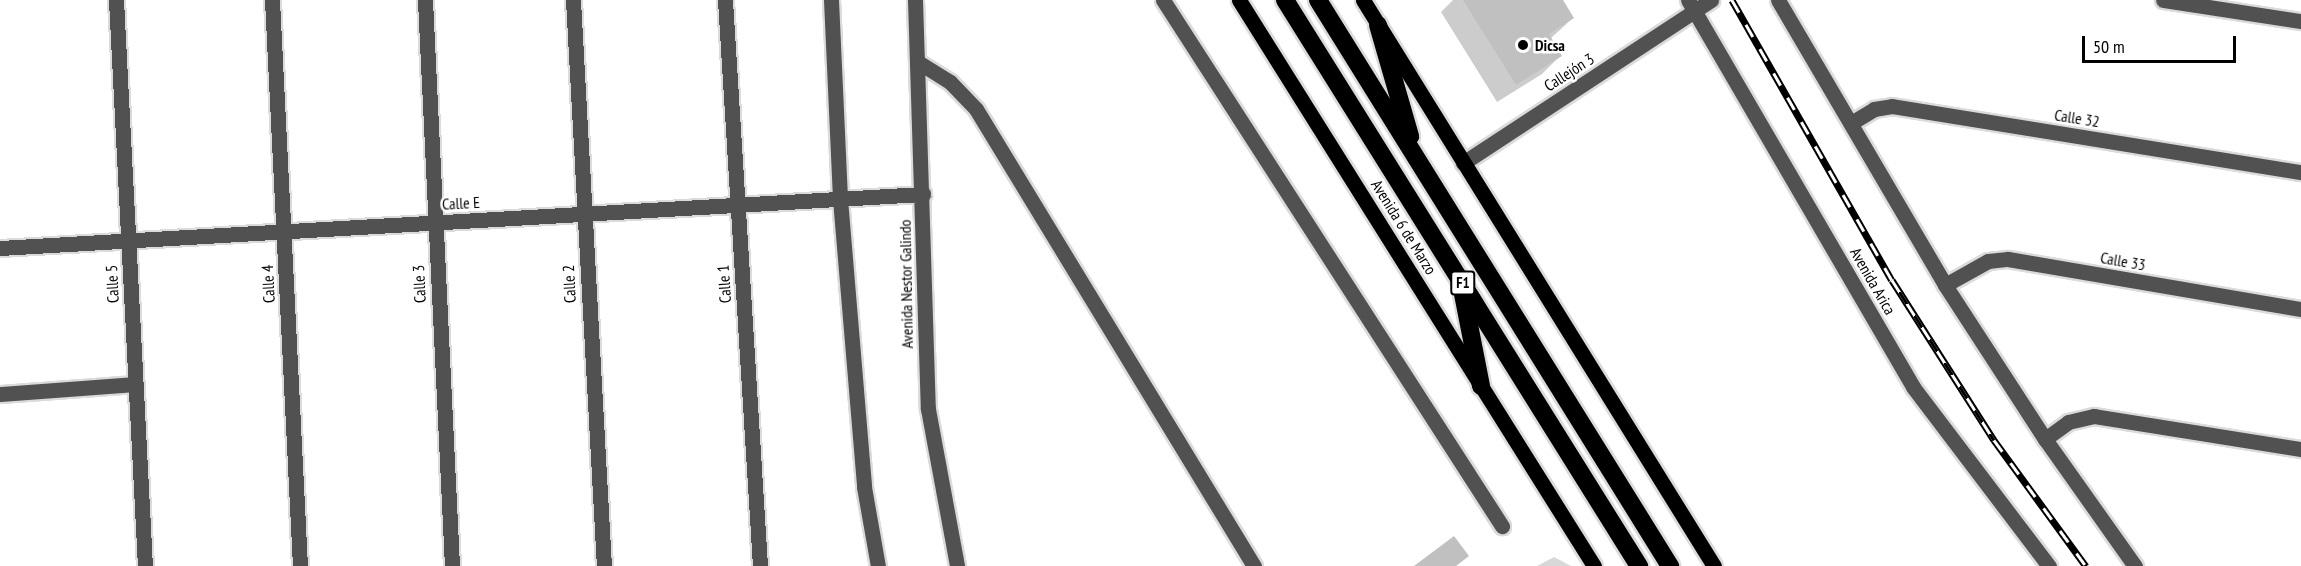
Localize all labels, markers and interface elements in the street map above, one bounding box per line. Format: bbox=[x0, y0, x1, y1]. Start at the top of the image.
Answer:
scale bar bbox=[2085, 24, 2240, 62]
place label: Dicsa bbox=[1535, 35, 1565, 55]
text: 50 m bbox=[2093, 35, 2125, 58]
marker: Dicsa bbox=[1516, 38, 1530, 52]
street label: Callejón 3 bbox=[1540, 49, 1598, 95]
street label: Calle 32 bbox=[2053, 105, 2101, 131]
street label: Avenida 6 de Marzo bbox=[1367, 176, 1441, 278]
street label: Calle E bbox=[442, 192, 480, 214]
street label: Avenida Nestor Galindo bbox=[895, 219, 917, 349]
street label: Avenida Arica bbox=[1846, 244, 1900, 318]
street label: Calle 33 bbox=[2099, 248, 2147, 274]
street label: Calle 5 bbox=[101, 264, 123, 304]
street label: Calle 4 bbox=[257, 264, 279, 304]
street label: Calle 3 bbox=[408, 264, 430, 304]
street label: Calle 2 bbox=[558, 264, 580, 304]
street label: Calle 1 bbox=[713, 264, 735, 304]
road number: F1 bbox=[1450, 271, 1476, 295]

